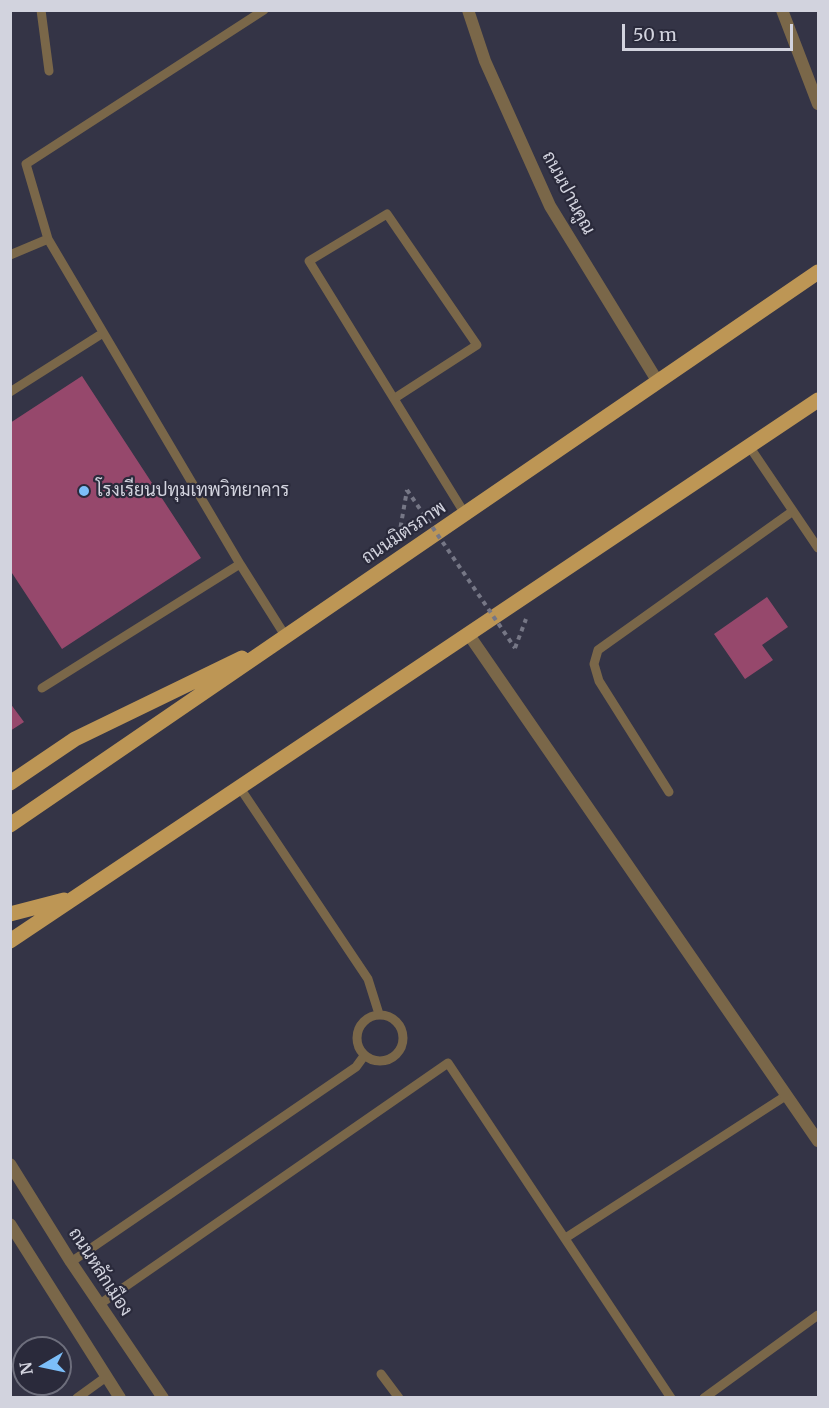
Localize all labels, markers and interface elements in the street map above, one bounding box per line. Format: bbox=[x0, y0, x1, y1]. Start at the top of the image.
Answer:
scale bar bbox=[625, 12, 796, 50]
text: 50 m bbox=[633, 23, 677, 46]
street label: ถนนปานคูณ bbox=[537, 148, 599, 238]
place label: โรงเรียนปทุมเทพวิทยาคาร bbox=[96, 480, 289, 502]
marker: โรงเรียนปทุมเทพวิทยาคาร bbox=[77, 484, 91, 498]
street label: ถนนมิตรภาพ bbox=[358, 497, 450, 569]
street label: ถนนหลักเมือง bbox=[63, 1224, 137, 1320]
north arrow bbox=[12, 1336, 72, 1396]
text: N bbox=[15, 1361, 37, 1376]

